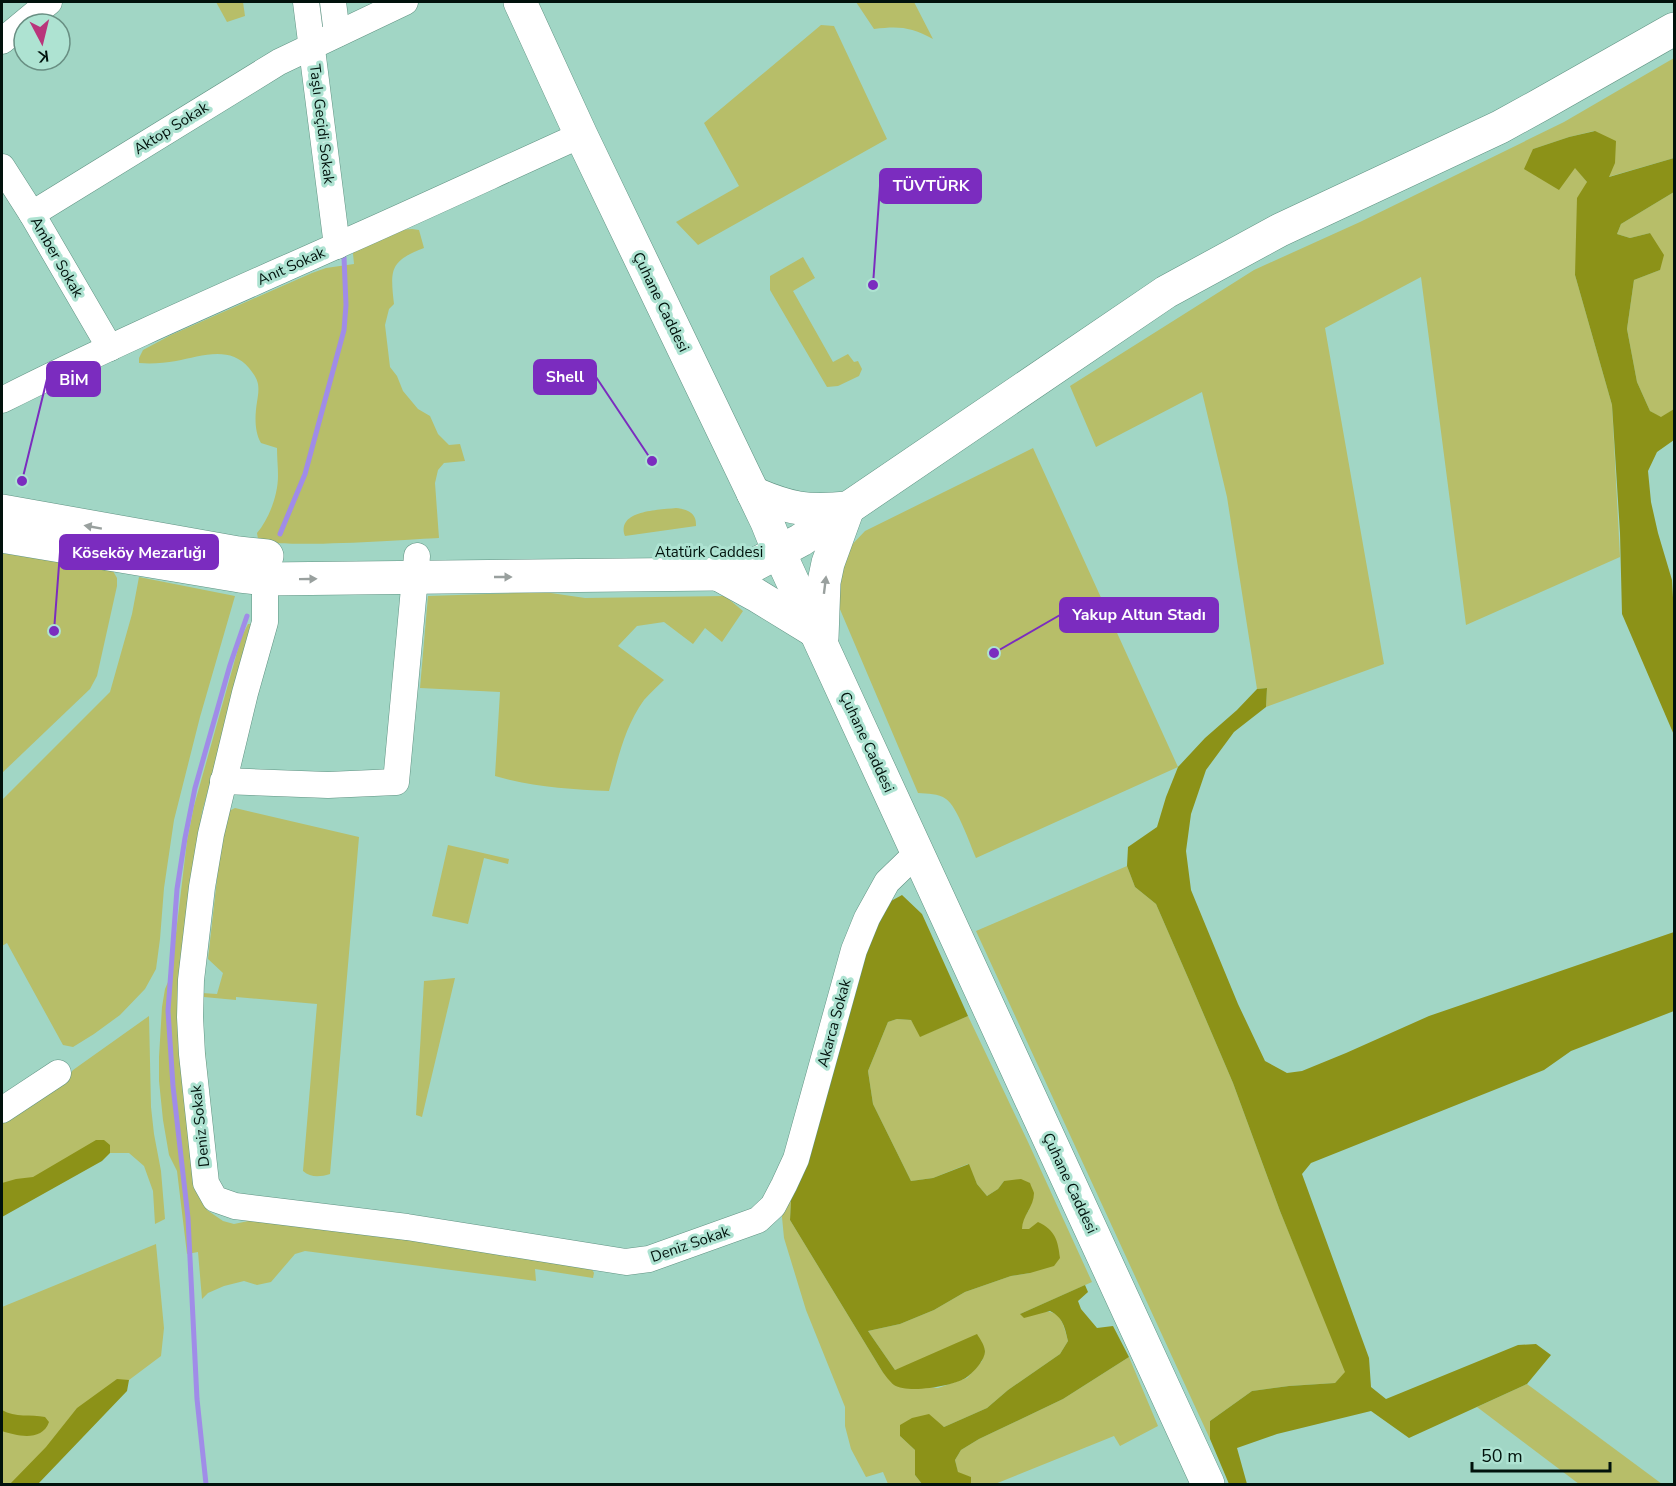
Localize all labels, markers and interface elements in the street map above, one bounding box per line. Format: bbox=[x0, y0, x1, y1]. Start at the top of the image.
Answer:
north arrow bbox=[12, 12, 72, 72]
text: K bbox=[36, 44, 50, 68]
street label: Taşlı Geçidi Sokak bbox=[305, 63, 339, 186]
street label: Aktop Sokak bbox=[130, 97, 213, 159]
callout: TÜVTÜRK bbox=[880, 169, 981, 203]
text: TÜVTÜRK bbox=[893, 175, 971, 197]
street label: Amber Sokak bbox=[26, 213, 88, 301]
street label: Anıt Sokak bbox=[254, 242, 329, 290]
street label: Çuhane Caddesi bbox=[628, 249, 694, 355]
callout: Shell bbox=[534, 360, 596, 394]
callout: BİM bbox=[47, 362, 100, 396]
text: Shell bbox=[546, 366, 584, 388]
text: BİM bbox=[59, 369, 89, 391]
one-way arrow bbox=[83, 522, 102, 531]
callout: Köseköy Mezarlığı bbox=[60, 535, 218, 569]
text: Köseköy Mezarlığı bbox=[72, 542, 206, 564]
street label: Atatürk Caddesi bbox=[655, 542, 763, 562]
one-way arrow bbox=[494, 572, 513, 581]
one-way arrow bbox=[299, 574, 318, 584]
one-way arrow bbox=[820, 575, 829, 594]
callout: Yakup Altun Stadı bbox=[1060, 598, 1218, 632]
text: Yakup Altun Stadı bbox=[1071, 604, 1206, 626]
street label: Çuhane Caddesi bbox=[835, 688, 899, 796]
street label: Akarca Sokak bbox=[813, 976, 856, 1069]
street label: Deniz Sokak bbox=[186, 1084, 214, 1168]
street label: Çuhane Caddesi bbox=[1038, 1129, 1102, 1237]
street label: Deniz Sokak bbox=[648, 1221, 733, 1267]
scale bar bbox=[1472, 1435, 1610, 1473]
text: 50 m bbox=[1481, 1444, 1523, 1468]

